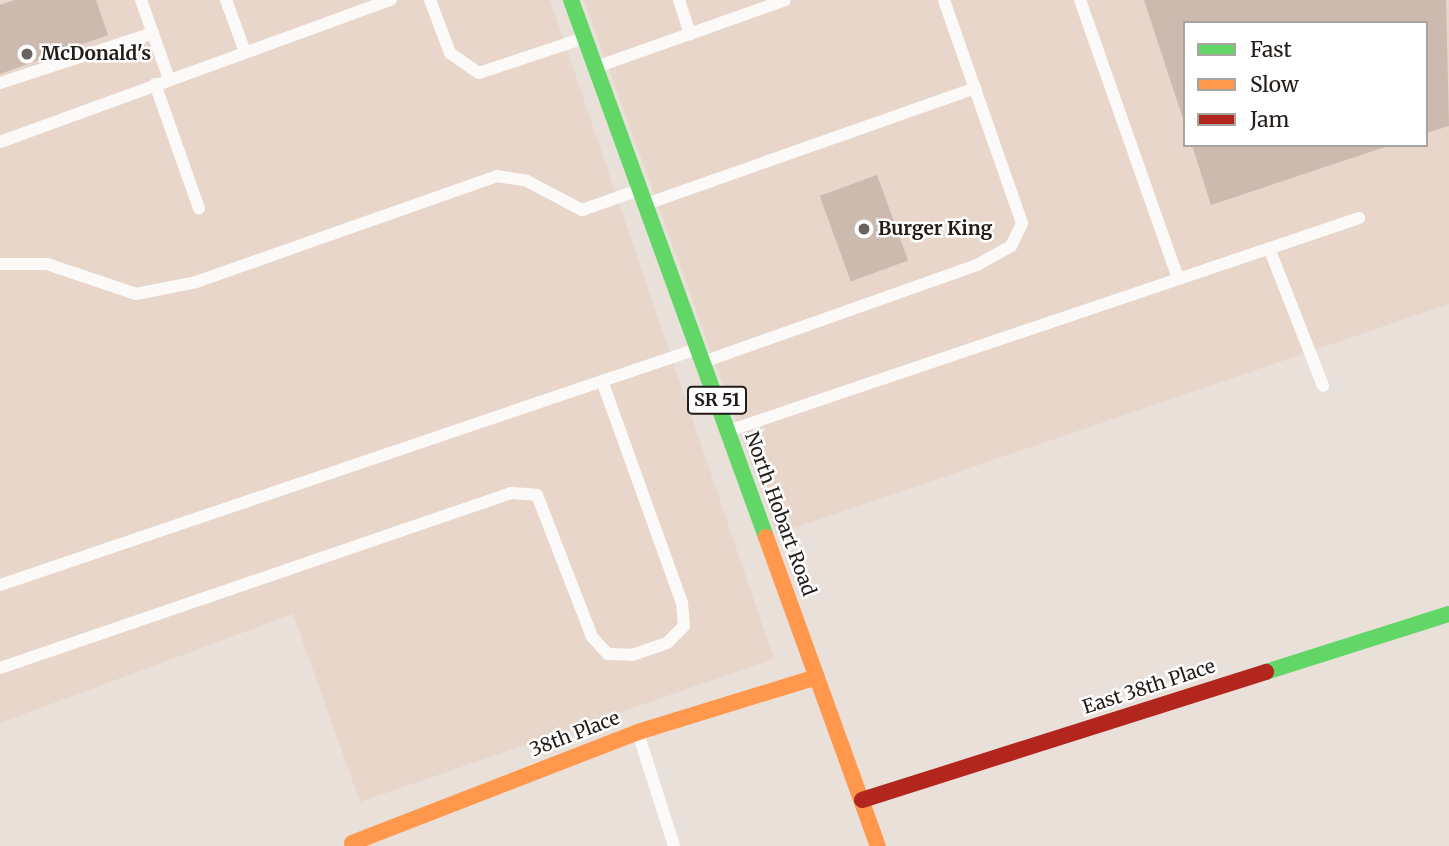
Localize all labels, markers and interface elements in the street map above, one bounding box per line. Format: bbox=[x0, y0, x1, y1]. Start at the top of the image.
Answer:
legend bbox=[1183, 21, 1428, 147]
text: Fast bbox=[1250, 36, 1292, 63]
place label: McDonald's bbox=[41, 43, 151, 65]
marker: McDonald's bbox=[19, 46, 35, 62]
text: Slow bbox=[1250, 71, 1299, 98]
text: Jam bbox=[1250, 106, 1289, 133]
place label: Burger King bbox=[878, 218, 992, 240]
marker: Burger King bbox=[856, 221, 872, 237]
road number: SR 51 bbox=[686, 386, 748, 414]
street label: North Hobart Road bbox=[740, 429, 820, 599]
street label: East 38th Place bbox=[1080, 655, 1218, 719]
street label: 38th Place bbox=[527, 707, 623, 761]

